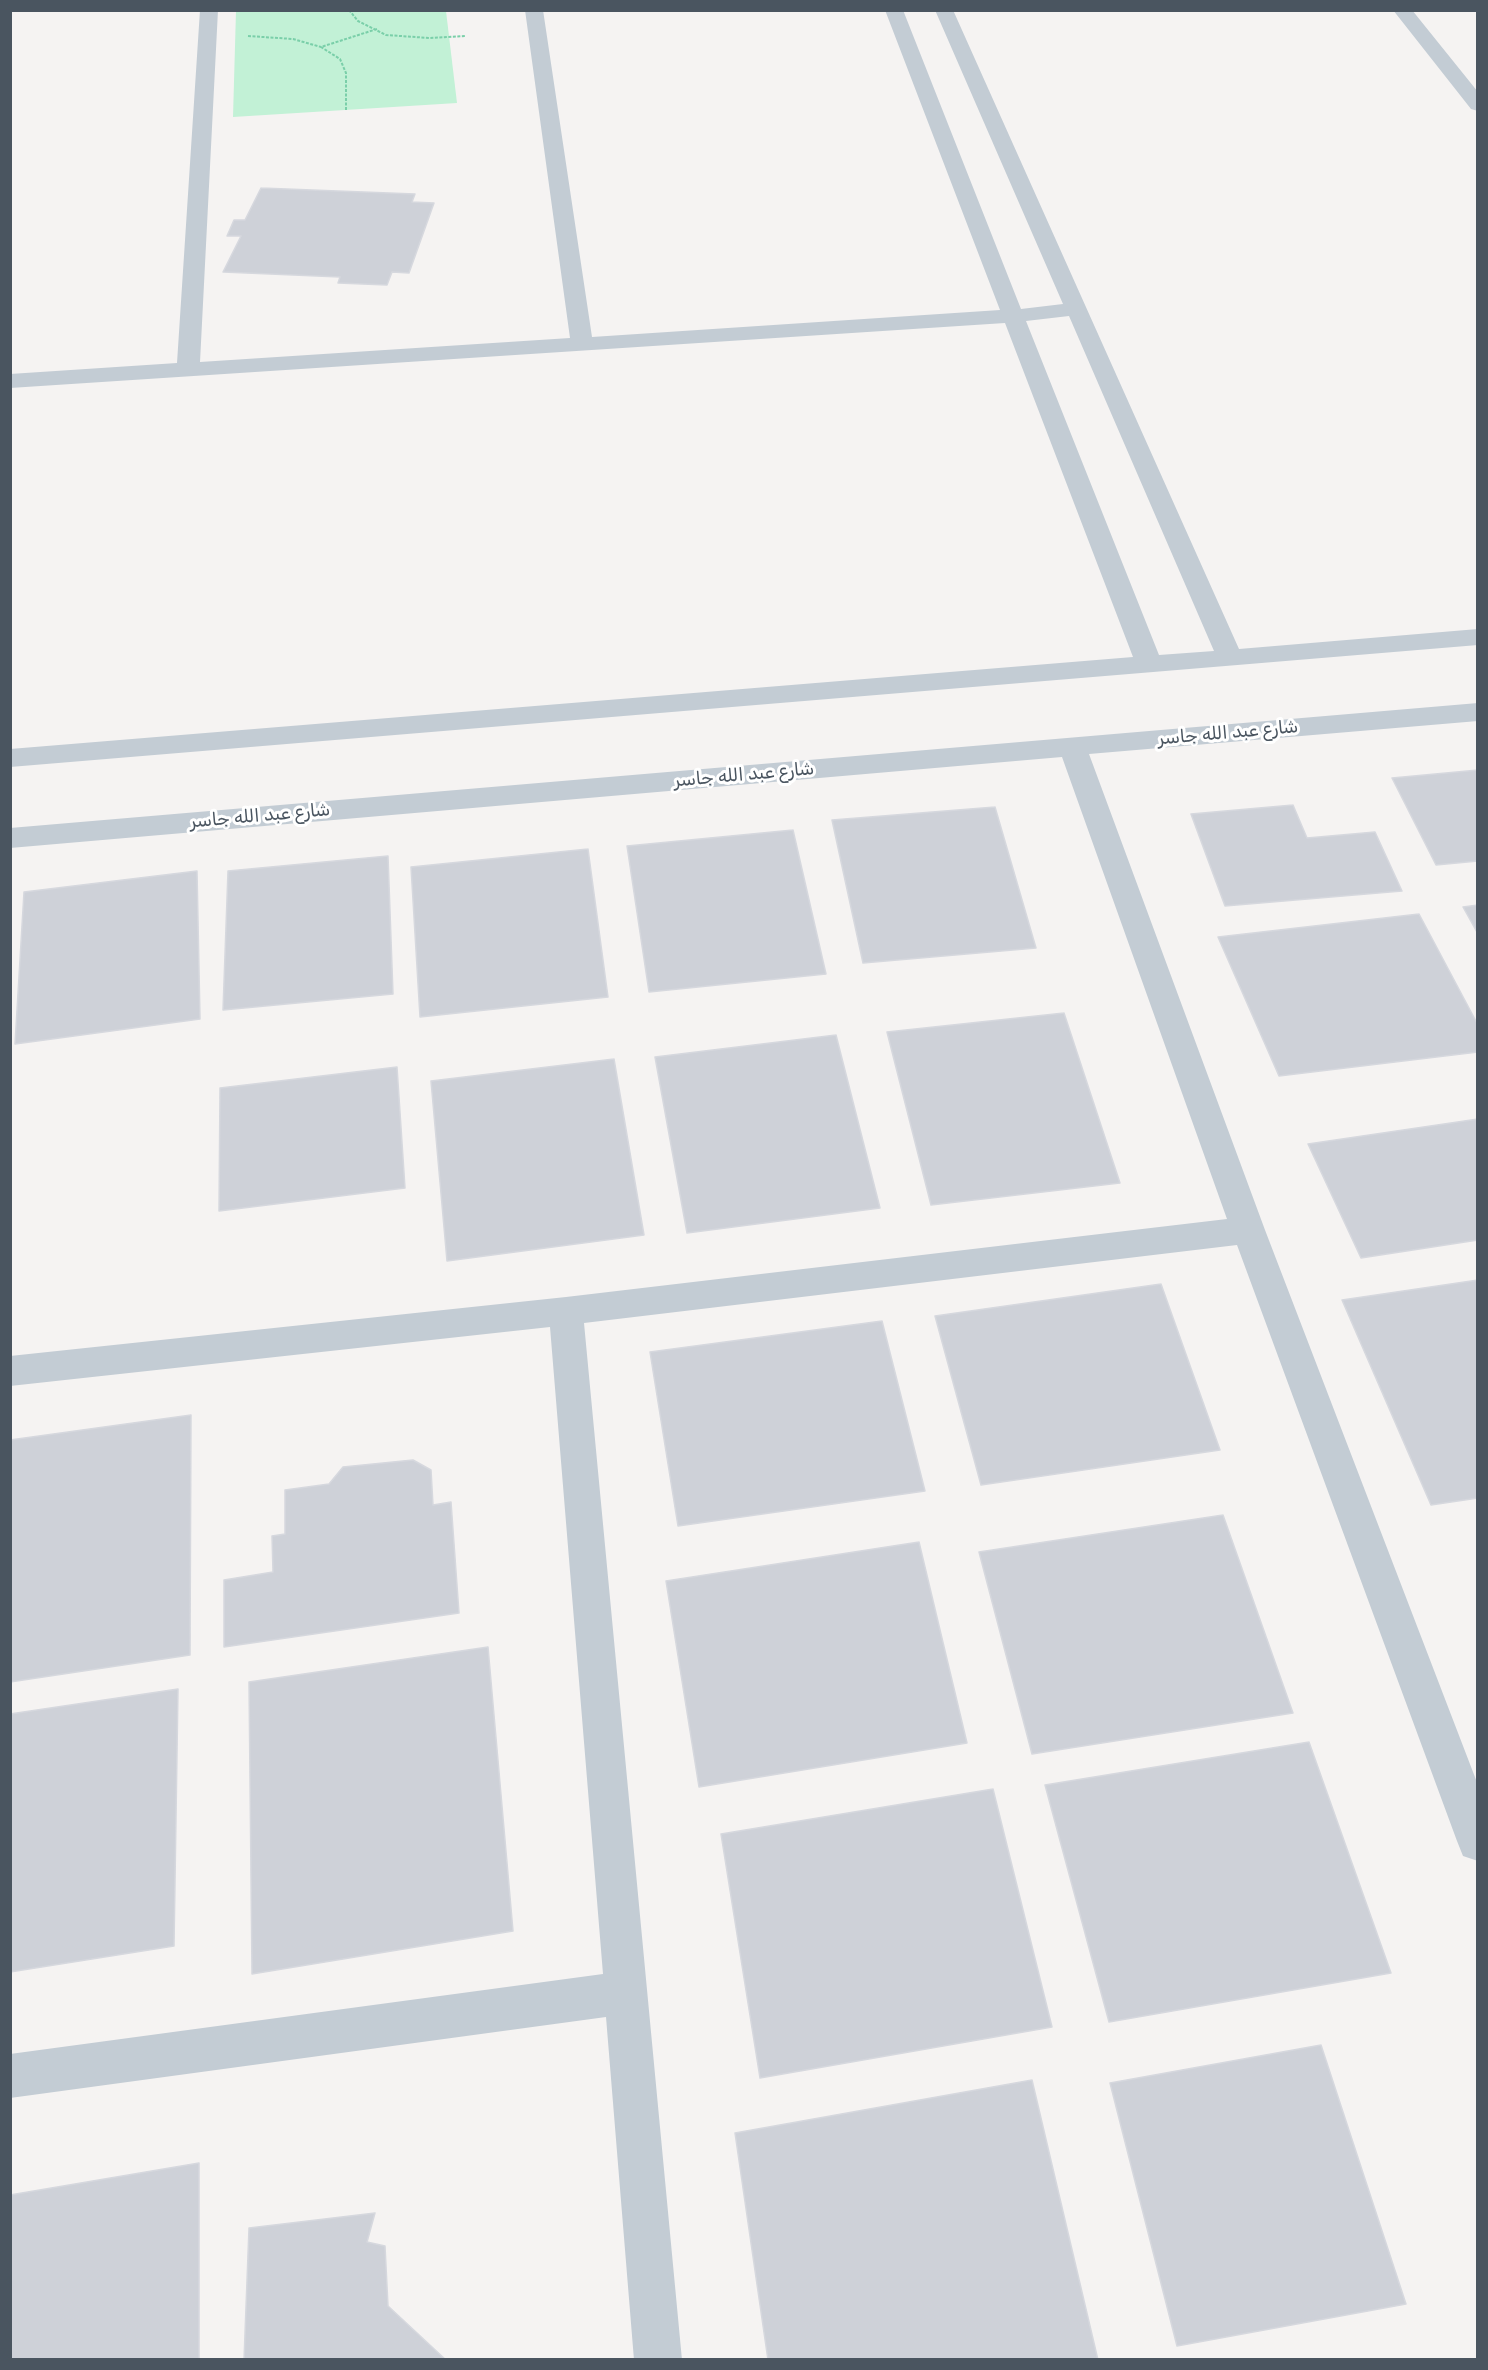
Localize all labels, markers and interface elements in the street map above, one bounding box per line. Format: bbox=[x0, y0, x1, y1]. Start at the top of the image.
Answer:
street label: شارع عبد الله جاسر bbox=[1157, 716, 1299, 750]
street label: شارع عبد الله جاسر bbox=[673, 758, 815, 792]
street label: شارع عبد الله جاسر bbox=[189, 799, 331, 833]

